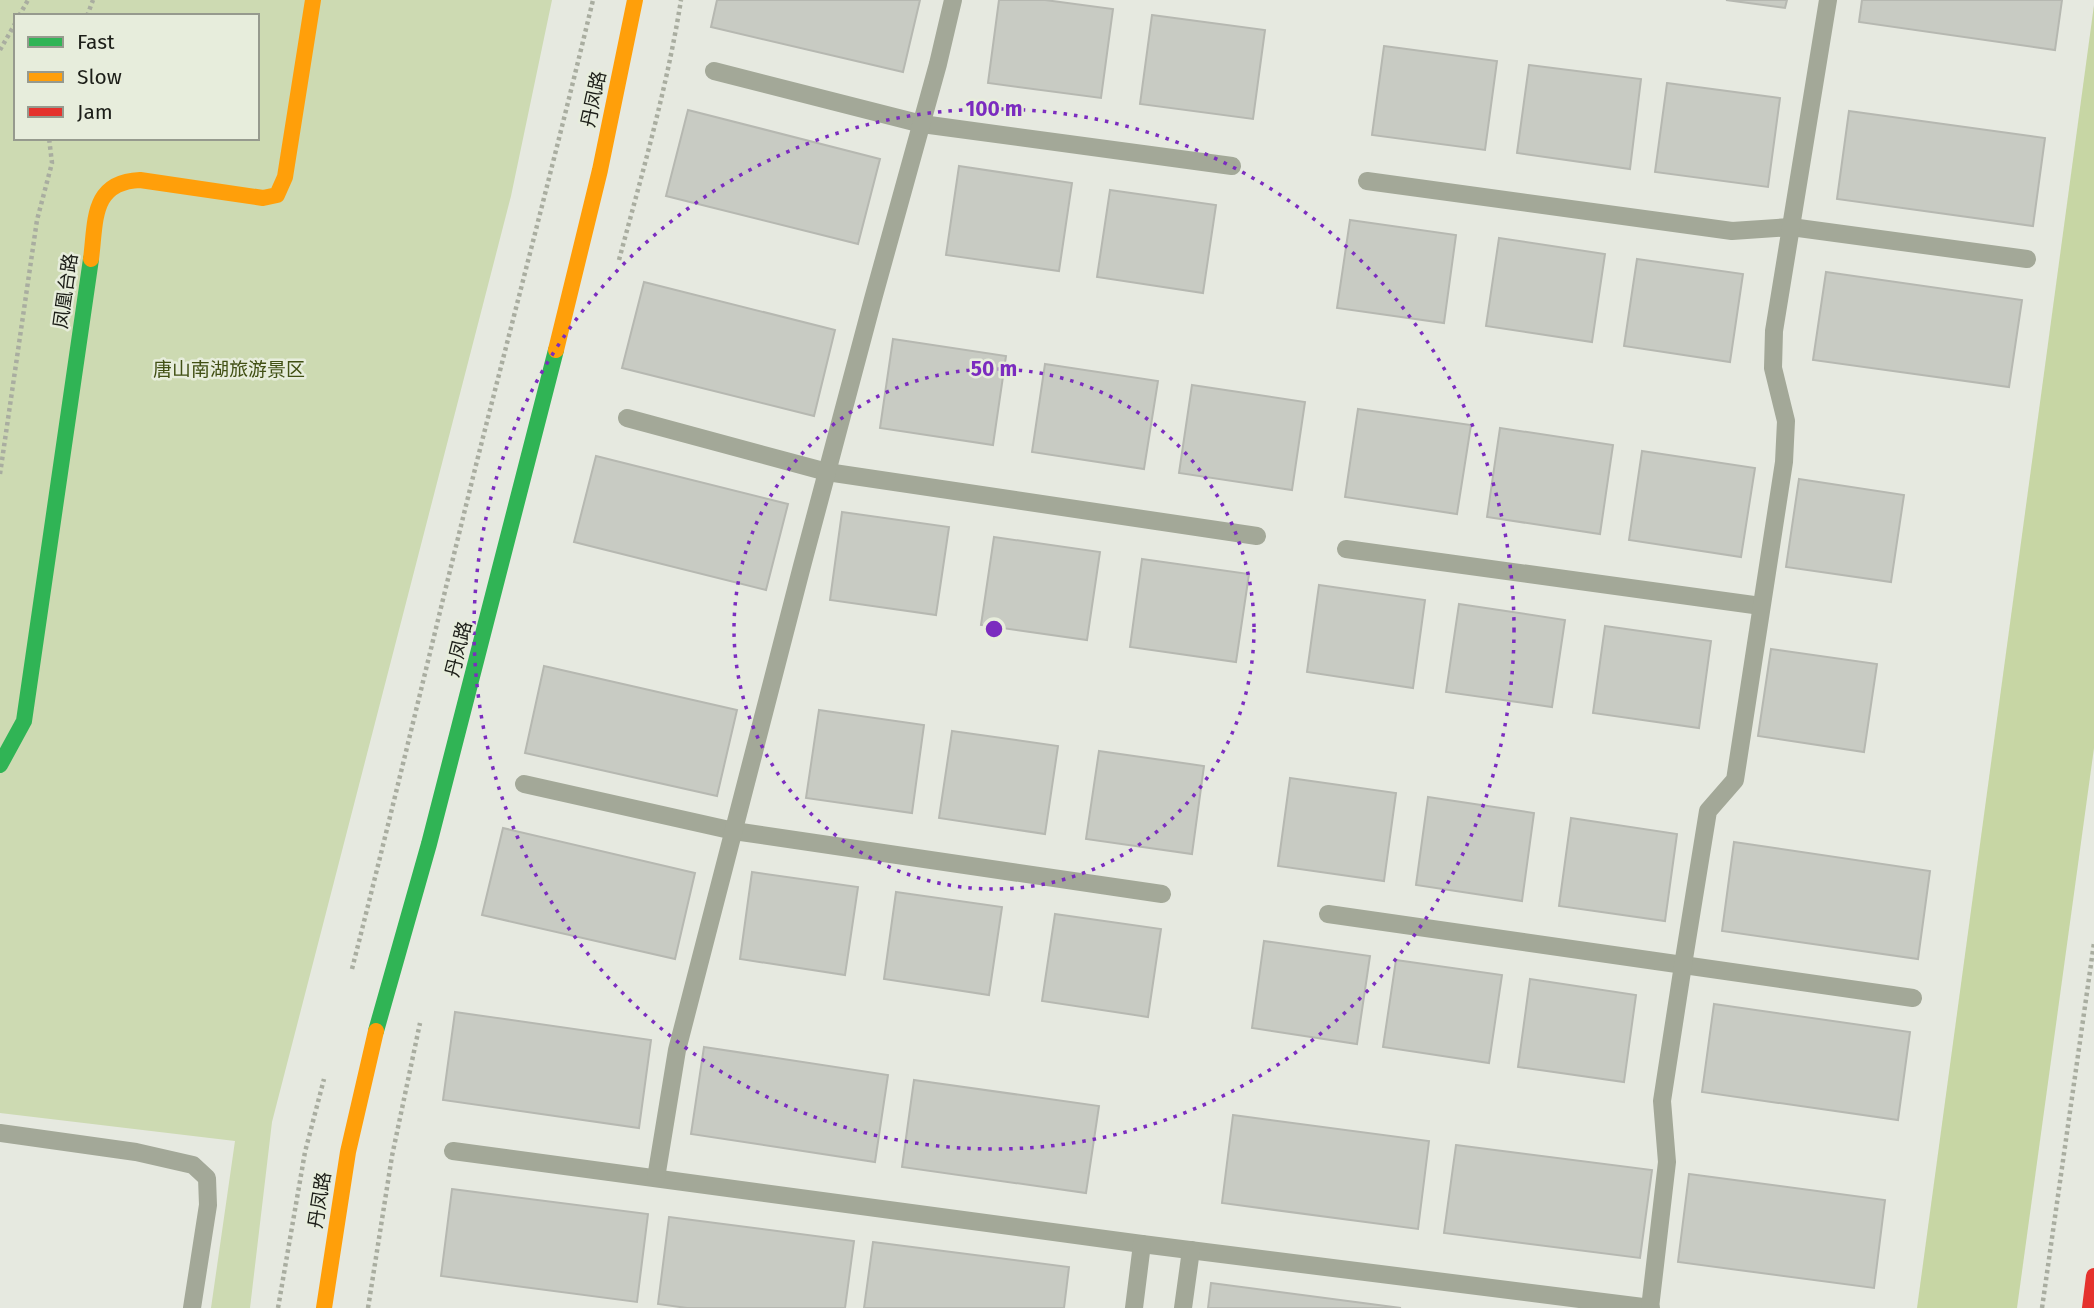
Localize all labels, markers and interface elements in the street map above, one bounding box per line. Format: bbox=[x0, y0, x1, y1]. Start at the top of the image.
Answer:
legend bbox=[14, 14, 259, 140]
text: Fast bbox=[77, 29, 115, 55]
text: Slow bbox=[77, 64, 122, 90]
street label: 丹凤路 bbox=[576, 69, 611, 129]
text: 100 m bbox=[965, 96, 1023, 122]
text: Jam bbox=[77, 99, 113, 125]
street label: 凤凰台路 bbox=[49, 252, 82, 330]
text: 50 m bbox=[971, 356, 1017, 382]
park label: 唐山南湖旅游景区 bbox=[153, 358, 305, 381]
centre of rings bbox=[982, 617, 1006, 641]
street label: 丹凤路 bbox=[440, 619, 477, 680]
street label: 丹凤路 bbox=[304, 1170, 335, 1230]

